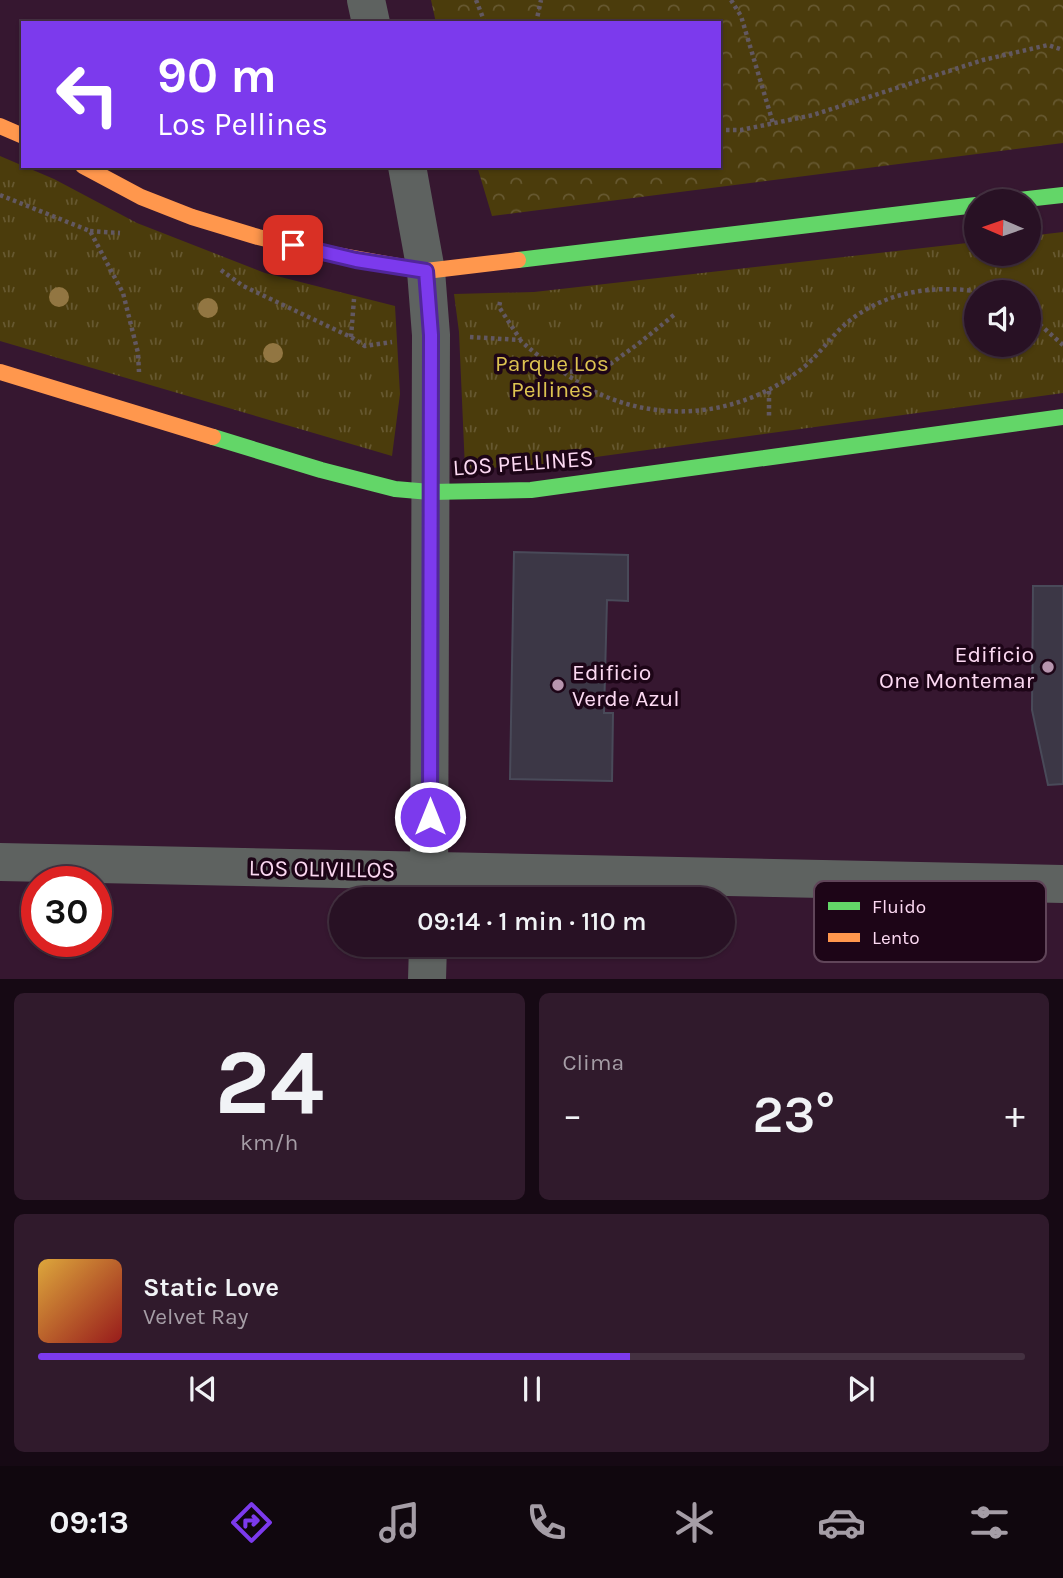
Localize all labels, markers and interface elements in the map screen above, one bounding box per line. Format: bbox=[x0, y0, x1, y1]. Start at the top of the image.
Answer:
text: 90 m bbox=[157, 47, 277, 104]
icon: left bbox=[42, 49, 133, 140]
text: Los Pellines bbox=[157, 106, 328, 143]
north arrow bbox=[964, 189, 1041, 266]
map controls bbox=[964, 189, 1041, 357]
pin bbox=[263, 215, 323, 275]
icon: arrive bbox=[274, 226, 312, 264]
button: sound bbox=[964, 280, 1041, 357]
park label: Parque Los Pellines bbox=[495, 350, 609, 403]
street label: LOS PELLINES bbox=[452, 445, 594, 481]
place label: Edificio One Montemar bbox=[879, 641, 1035, 694]
place label: Edificio Verde Azul bbox=[572, 659, 680, 712]
marker: Edificio One Montemar bbox=[1040, 659, 1056, 675]
marker: Edificio Verde Azul bbox=[550, 677, 566, 693]
position arrow bbox=[393, 780, 467, 854]
street label: LOS OLIVILLOS bbox=[248, 854, 396, 884]
speed limit sign: 30 bbox=[21, 866, 112, 957]
legend bbox=[814, 881, 1046, 962]
text: Fluido bbox=[872, 896, 926, 918]
text: 09:14 · 1 min · 110 m bbox=[417, 906, 647, 937]
text: Lento bbox=[872, 927, 920, 949]
text: 24 bbox=[215, 1030, 324, 1136]
text: Clima bbox=[563, 1049, 624, 1076]
text: 23° bbox=[753, 1084, 835, 1145]
text: − bbox=[563, 1093, 582, 1138]
text: + bbox=[1005, 1093, 1025, 1138]
text: km/h bbox=[240, 1129, 298, 1156]
text: Static Love bbox=[143, 1272, 279, 1303]
text: Velvet Ray bbox=[143, 1303, 248, 1330]
icon: previous bbox=[184, 1370, 222, 1408]
icon: pause bbox=[513, 1370, 551, 1408]
icon: next bbox=[842, 1370, 880, 1408]
icon: directions bbox=[227, 1498, 276, 1547]
icon: music bbox=[375, 1498, 424, 1547]
icon: phone bbox=[522, 1498, 571, 1547]
icon: climate bbox=[670, 1498, 719, 1547]
icon: car bbox=[817, 1498, 866, 1547]
icon: filters bbox=[965, 1498, 1014, 1547]
text: 09:13 bbox=[49, 1504, 129, 1541]

